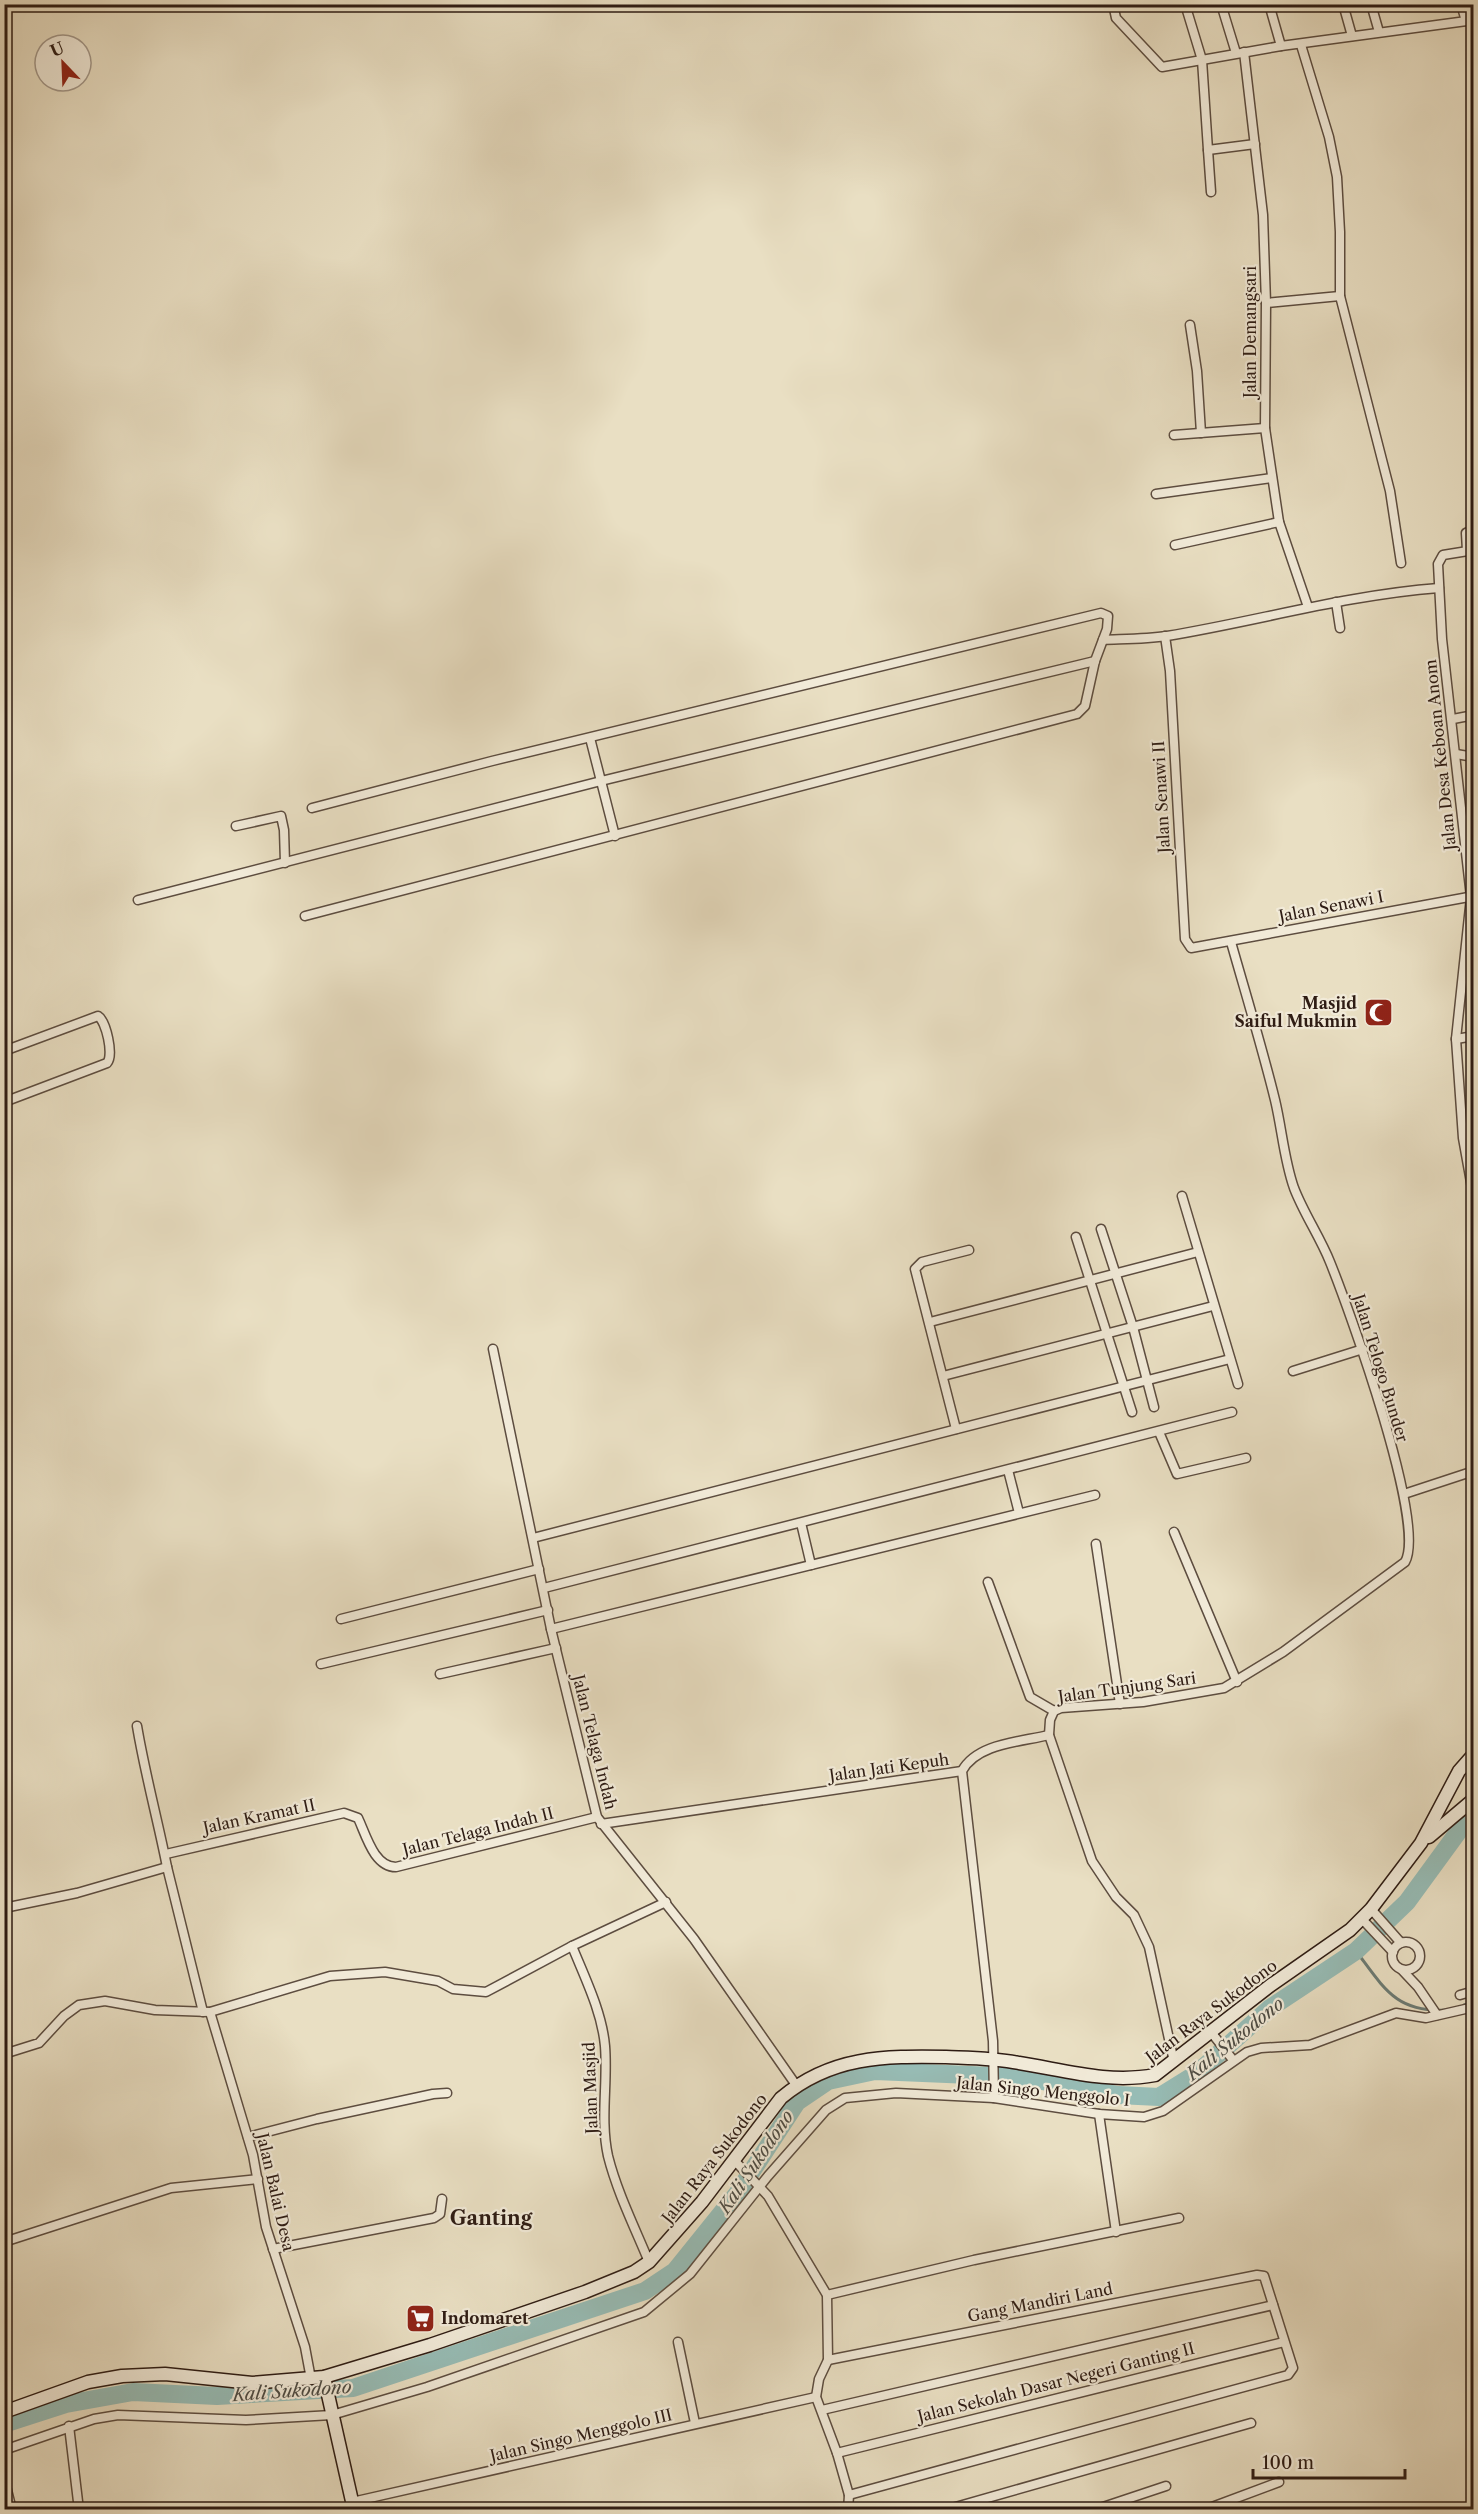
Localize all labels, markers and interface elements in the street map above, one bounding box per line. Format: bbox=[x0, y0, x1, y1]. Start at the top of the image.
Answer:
north arrow bbox=[33, 33, 93, 93]
text: U bbox=[47, 37, 67, 61]
street label: Jalan Demangsari bbox=[1240, 266, 1260, 401]
street label: Jalan Desa Keboan Anom bbox=[1420, 658, 1460, 854]
street label: Jalan Senawi II bbox=[1148, 740, 1174, 857]
street label: Jalan Senawi I bbox=[1274, 886, 1385, 927]
place label: Masjid Saiful Mukmin bbox=[1235, 993, 1357, 1031]
mosque icon: Masjid Saiful Mukmin bbox=[1362, 996, 1394, 1028]
street label: Jalan Telogo Bunder bbox=[1348, 1289, 1413, 1445]
street label: Jalan Tunjung Sari bbox=[1054, 1667, 1197, 1707]
street label: Jalan Telaga Indah bbox=[568, 1669, 621, 1812]
street label: Jalan Jati Kepuh bbox=[825, 1749, 950, 1786]
street label: Jalan Kramat II bbox=[198, 1794, 317, 1838]
street label: Jalan Telaga Indah II bbox=[397, 1803, 556, 1860]
street label: Jalan Raya Sukodono bbox=[1139, 1955, 1281, 2069]
water label: Kali Sukodono bbox=[1180, 1993, 1288, 2086]
street label: Jalan Masjid bbox=[578, 2041, 602, 2137]
street label: Jalan Singo Menggolo I bbox=[952, 2072, 1131, 2110]
street label: Jalan Raya Sukodono bbox=[655, 2089, 771, 2229]
water label: Kali Sukodono bbox=[712, 2106, 799, 2219]
street label: Jalan Balai Desa bbox=[252, 2128, 299, 2254]
district label: Ganting bbox=[450, 2206, 533, 2230]
street label: Gang Mandiri Land bbox=[966, 2278, 1115, 2326]
supermarket icon: Indomaret bbox=[404, 2302, 436, 2334]
place label: Indomaret bbox=[441, 2308, 529, 2328]
street label: Jalan Sekolah Dasar Negeri Ganting II bbox=[912, 2338, 1197, 2427]
water label: Kali Sukodono bbox=[230, 2376, 352, 2406]
street label: Jalan Singo Menggolo III bbox=[485, 2404, 674, 2466]
scale bar bbox=[1253, 2442, 1404, 2480]
text: 100 m bbox=[1262, 2452, 1314, 2474]

